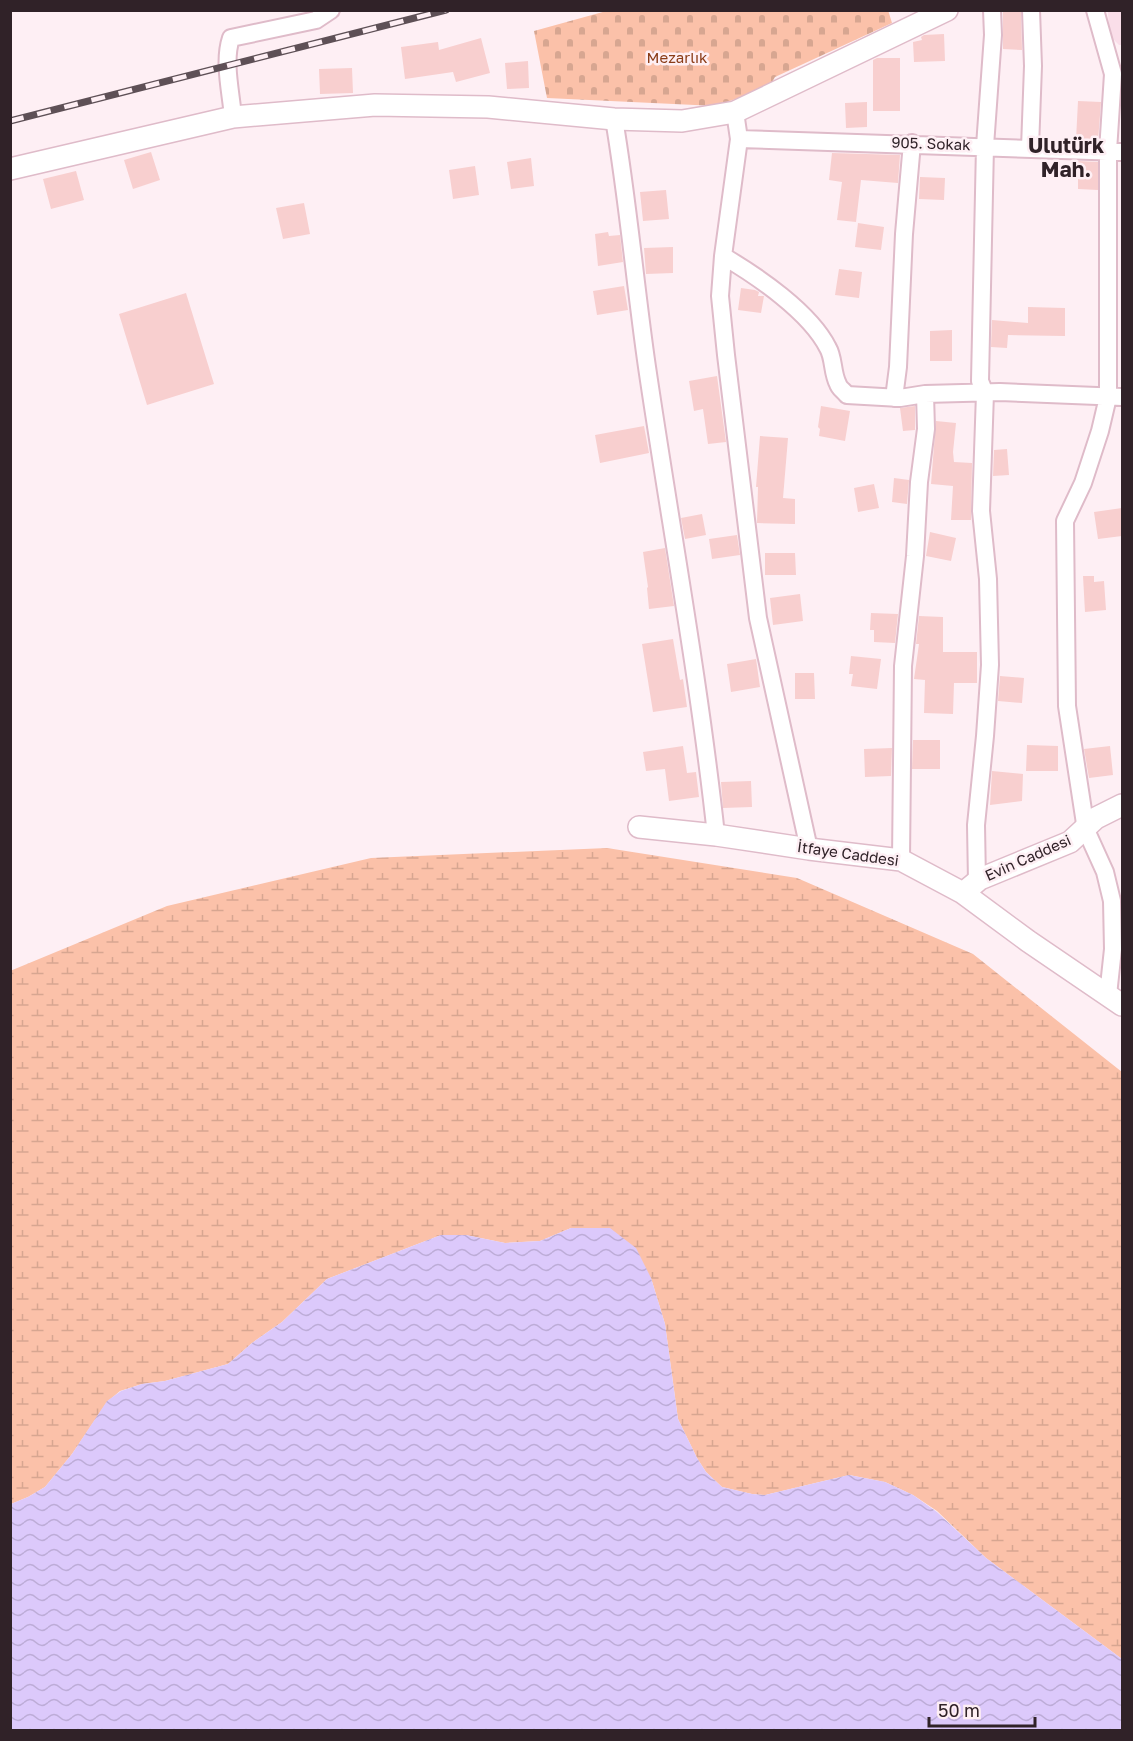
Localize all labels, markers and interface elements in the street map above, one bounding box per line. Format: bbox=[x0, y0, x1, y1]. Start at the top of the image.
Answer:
park label: Mezarlık bbox=[647, 48, 708, 66]
district label: Ulutürk Mah. bbox=[1028, 132, 1104, 182]
street label: 905. Sokak bbox=[891, 133, 971, 153]
street label: Evin Caddesi bbox=[982, 830, 1073, 884]
street label: İtfaye Caddesi bbox=[796, 837, 900, 869]
scale bar bbox=[929, 1690, 1036, 1728]
text: 50 m bbox=[938, 1699, 980, 1721]

